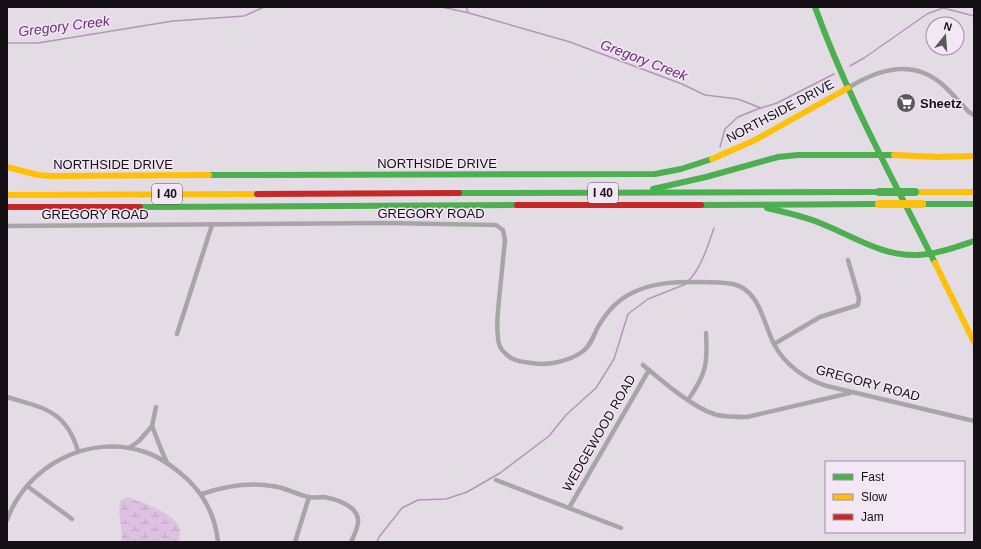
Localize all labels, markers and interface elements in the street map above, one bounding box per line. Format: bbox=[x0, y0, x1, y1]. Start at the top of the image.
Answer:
water label: Gregory Creek bbox=[17, 12, 112, 40]
north arrow bbox=[925, 16, 965, 56]
text: N bbox=[942, 20, 954, 33]
water label: Gregory Creek bbox=[598, 36, 691, 84]
street label: NORTHSIDE DRIVE bbox=[724, 76, 837, 146]
supermarket icon: Sheetz bbox=[895, 92, 917, 114]
place label: Sheetz bbox=[920, 96, 962, 111]
street label: NORTHSIDE DRIVE bbox=[377, 156, 497, 171]
street label: NORTHSIDE DRIVE bbox=[53, 157, 173, 172]
road number: I 40 bbox=[588, 183, 618, 203]
road number: I 40 bbox=[152, 184, 182, 204]
street label: GREGORY ROAD bbox=[377, 206, 485, 221]
street label: GREGORY ROAD bbox=[41, 207, 149, 222]
street label: GREGORY ROAD bbox=[814, 362, 922, 404]
street label: WEDGEWOOD ROAD bbox=[559, 372, 639, 494]
legend bbox=[825, 461, 965, 533]
text: Fast bbox=[861, 470, 885, 484]
text: Slow bbox=[861, 490, 887, 504]
text: Jam bbox=[861, 510, 884, 524]

